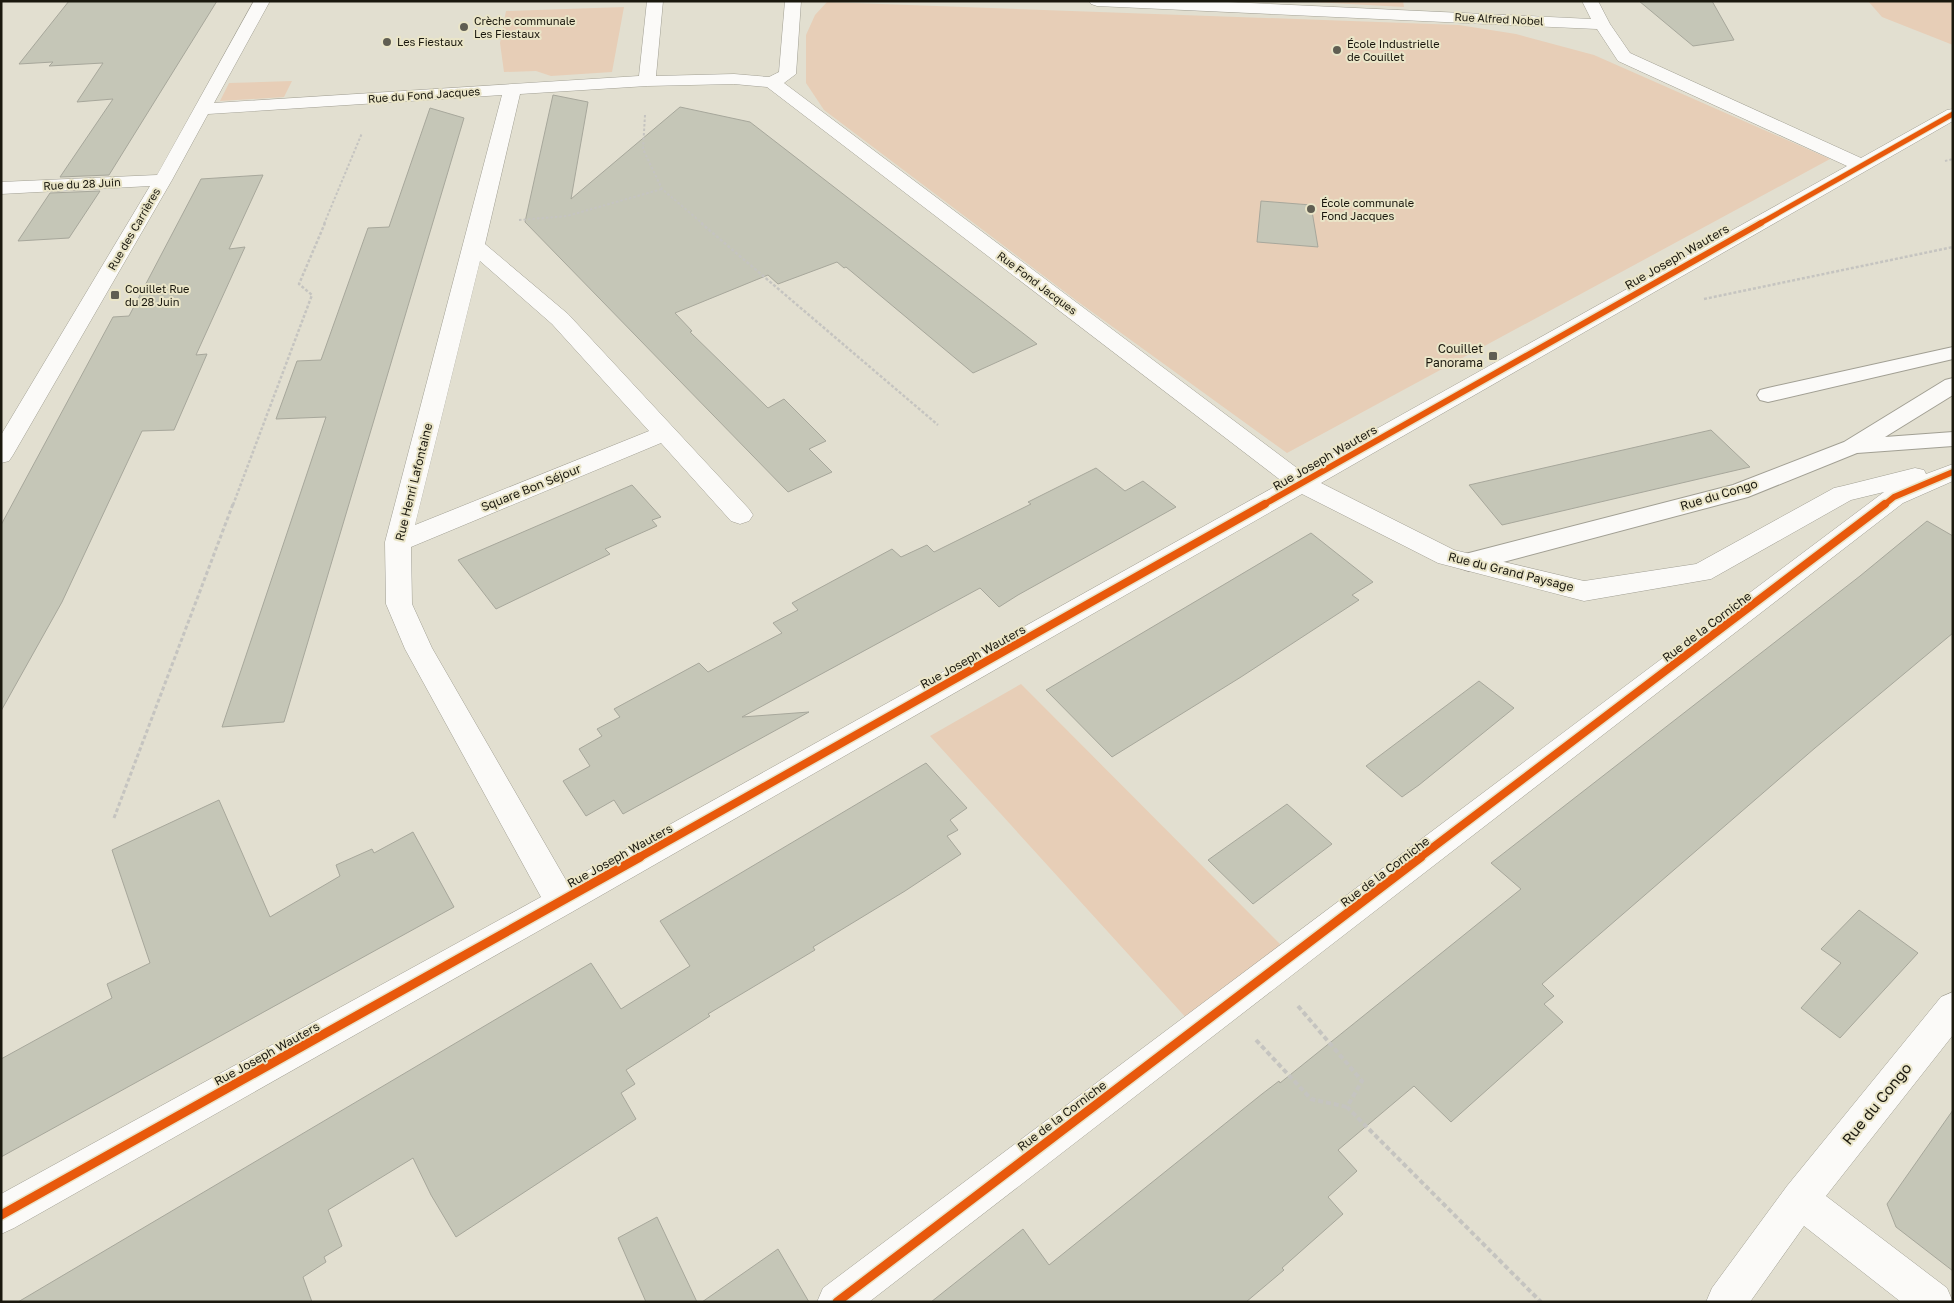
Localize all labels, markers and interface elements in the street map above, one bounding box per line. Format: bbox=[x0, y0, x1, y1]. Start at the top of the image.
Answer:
street label: Rue Alfred Nobel bbox=[1454, 10, 1544, 27]
place label: Crèche communale Les Fiestaux bbox=[474, 14, 575, 40]
marker: Crèche communale Les Fiestaux bbox=[458, 21, 470, 33]
place label: Les Fiestaux bbox=[397, 35, 463, 48]
marker: Les Fiestaux bbox=[381, 36, 393, 48]
place label: École Industrielle de Couillet bbox=[1347, 37, 1440, 63]
marker: École Industrielle de Couillet bbox=[1331, 44, 1343, 56]
street label: Rue du Fond Jacques bbox=[367, 84, 481, 105]
street label: Rue du 28 Juin bbox=[43, 175, 121, 192]
street label: Rue des Carrières bbox=[105, 185, 162, 272]
place label: École communale Fond Jacques bbox=[1321, 196, 1414, 222]
marker: École communale Fond Jacques bbox=[1305, 203, 1317, 215]
street label: Rue Joseph Wauters bbox=[1622, 221, 1732, 293]
street label: Rue Fond Jacques bbox=[995, 248, 1080, 317]
place label: Couillet Rue du 28 Juin bbox=[125, 282, 189, 308]
marker: Couillet Rue du 28 Juin bbox=[109, 289, 121, 301]
place label: Couillet Panorama bbox=[1425, 341, 1483, 370]
marker: Couillet Panorama bbox=[1487, 350, 1499, 362]
street label: Rue Henri Lafontaine bbox=[392, 421, 435, 542]
street label: Rue Joseph Wauters bbox=[1270, 422, 1380, 494]
street label: Square Bon Séjour bbox=[479, 461, 583, 514]
street label: Rue du Congo bbox=[1678, 476, 1759, 513]
street label: Rue du Grand Paysage bbox=[1447, 549, 1575, 594]
street label: Rue de la Corniche bbox=[1659, 588, 1754, 665]
street label: Rue Joseph Wauters bbox=[918, 621, 1028, 692]
street label: Rue Joseph Wauters bbox=[565, 820, 675, 891]
street label: Rue de la Corniche bbox=[1337, 833, 1432, 910]
street label: Rue Joseph Wauters bbox=[212, 1018, 322, 1089]
street label: Rue du Congo bbox=[1838, 1059, 1915, 1148]
street label: Rue de la Corniche bbox=[1014, 1077, 1109, 1154]

